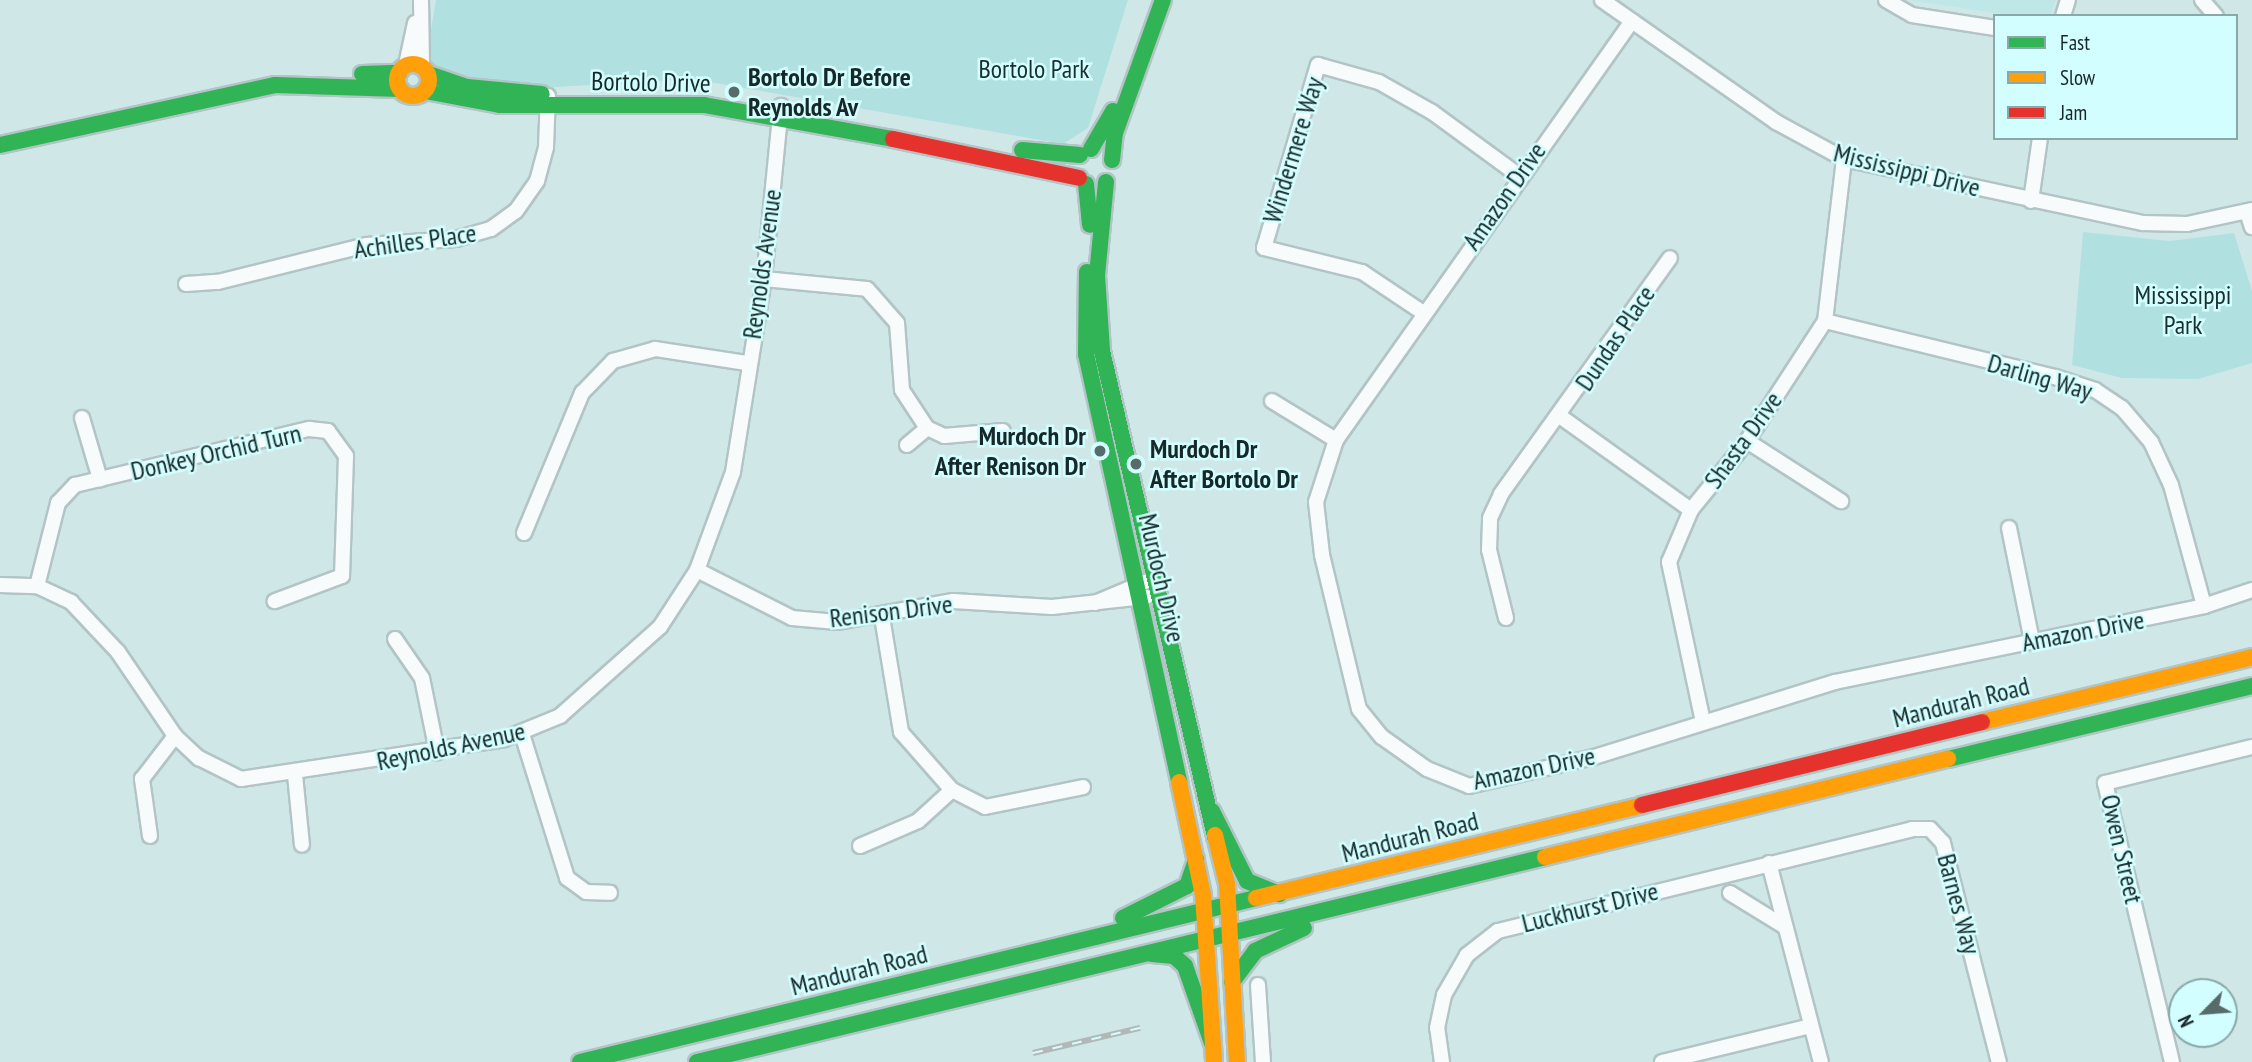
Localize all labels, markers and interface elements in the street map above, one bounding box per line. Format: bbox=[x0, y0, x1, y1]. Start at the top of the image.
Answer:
legend bbox=[1993, 14, 2238, 140]
text: Fast bbox=[2060, 29, 2090, 56]
park label: Bortolo Park bbox=[979, 53, 1089, 85]
place label: Bortolo Dr Before Reynolds Av bbox=[748, 61, 911, 122]
text: Slow bbox=[2060, 64, 2095, 91]
street label: Bortolo Drive bbox=[591, 65, 711, 99]
street label: Windermere Way bbox=[1256, 73, 1330, 227]
marker: Bortolo Dr Before Reynolds Av bbox=[726, 84, 742, 100]
text: Jam bbox=[2060, 99, 2087, 126]
street label: Amazon Drive bbox=[1456, 136, 1552, 256]
street label: Mississippi Drive bbox=[1831, 137, 1983, 203]
street label: Reynolds Avenue bbox=[736, 187, 788, 341]
street label: Achilles Place bbox=[352, 217, 478, 265]
park label: Mississippi Park bbox=[2135, 279, 2231, 340]
street label: Dundas Place bbox=[1569, 280, 1661, 396]
street label: Darling Way bbox=[1984, 347, 2096, 407]
street label: Shasta Drive bbox=[1697, 386, 1789, 494]
street label: Donkey Orchid Turn bbox=[127, 417, 305, 487]
place label: Murdoch Dr After Renison Dr bbox=[935, 420, 1086, 481]
place label: Murdoch Dr After Bortolo Dr bbox=[1150, 433, 1298, 494]
marker: Murdoch Dr After Renison Dr bbox=[1092, 443, 1108, 459]
marker: Murdoch Dr After Bortolo Dr bbox=[1128, 456, 1144, 472]
street label: Murdoch Drive bbox=[1132, 511, 1192, 645]
street label: Renison Drive bbox=[828, 588, 954, 634]
street label: Amazon Drive bbox=[2019, 604, 2147, 658]
street label: Mandurah Road bbox=[1889, 670, 2033, 734]
street label: Reynolds Avenue bbox=[374, 715, 528, 777]
street label: Amazon Drive bbox=[1470, 740, 1598, 796]
street label: Owen Street bbox=[2094, 791, 2150, 907]
street label: Mandurah Road bbox=[1338, 805, 1482, 869]
street label: Barnes Way bbox=[1931, 850, 1987, 958]
street label: Luckhurst Drive bbox=[1519, 875, 1661, 939]
street label: Mandurah Road bbox=[787, 938, 931, 1002]
north arrow bbox=[2168, 978, 2238, 1048]
text: N bbox=[2173, 1011, 2199, 1031]

